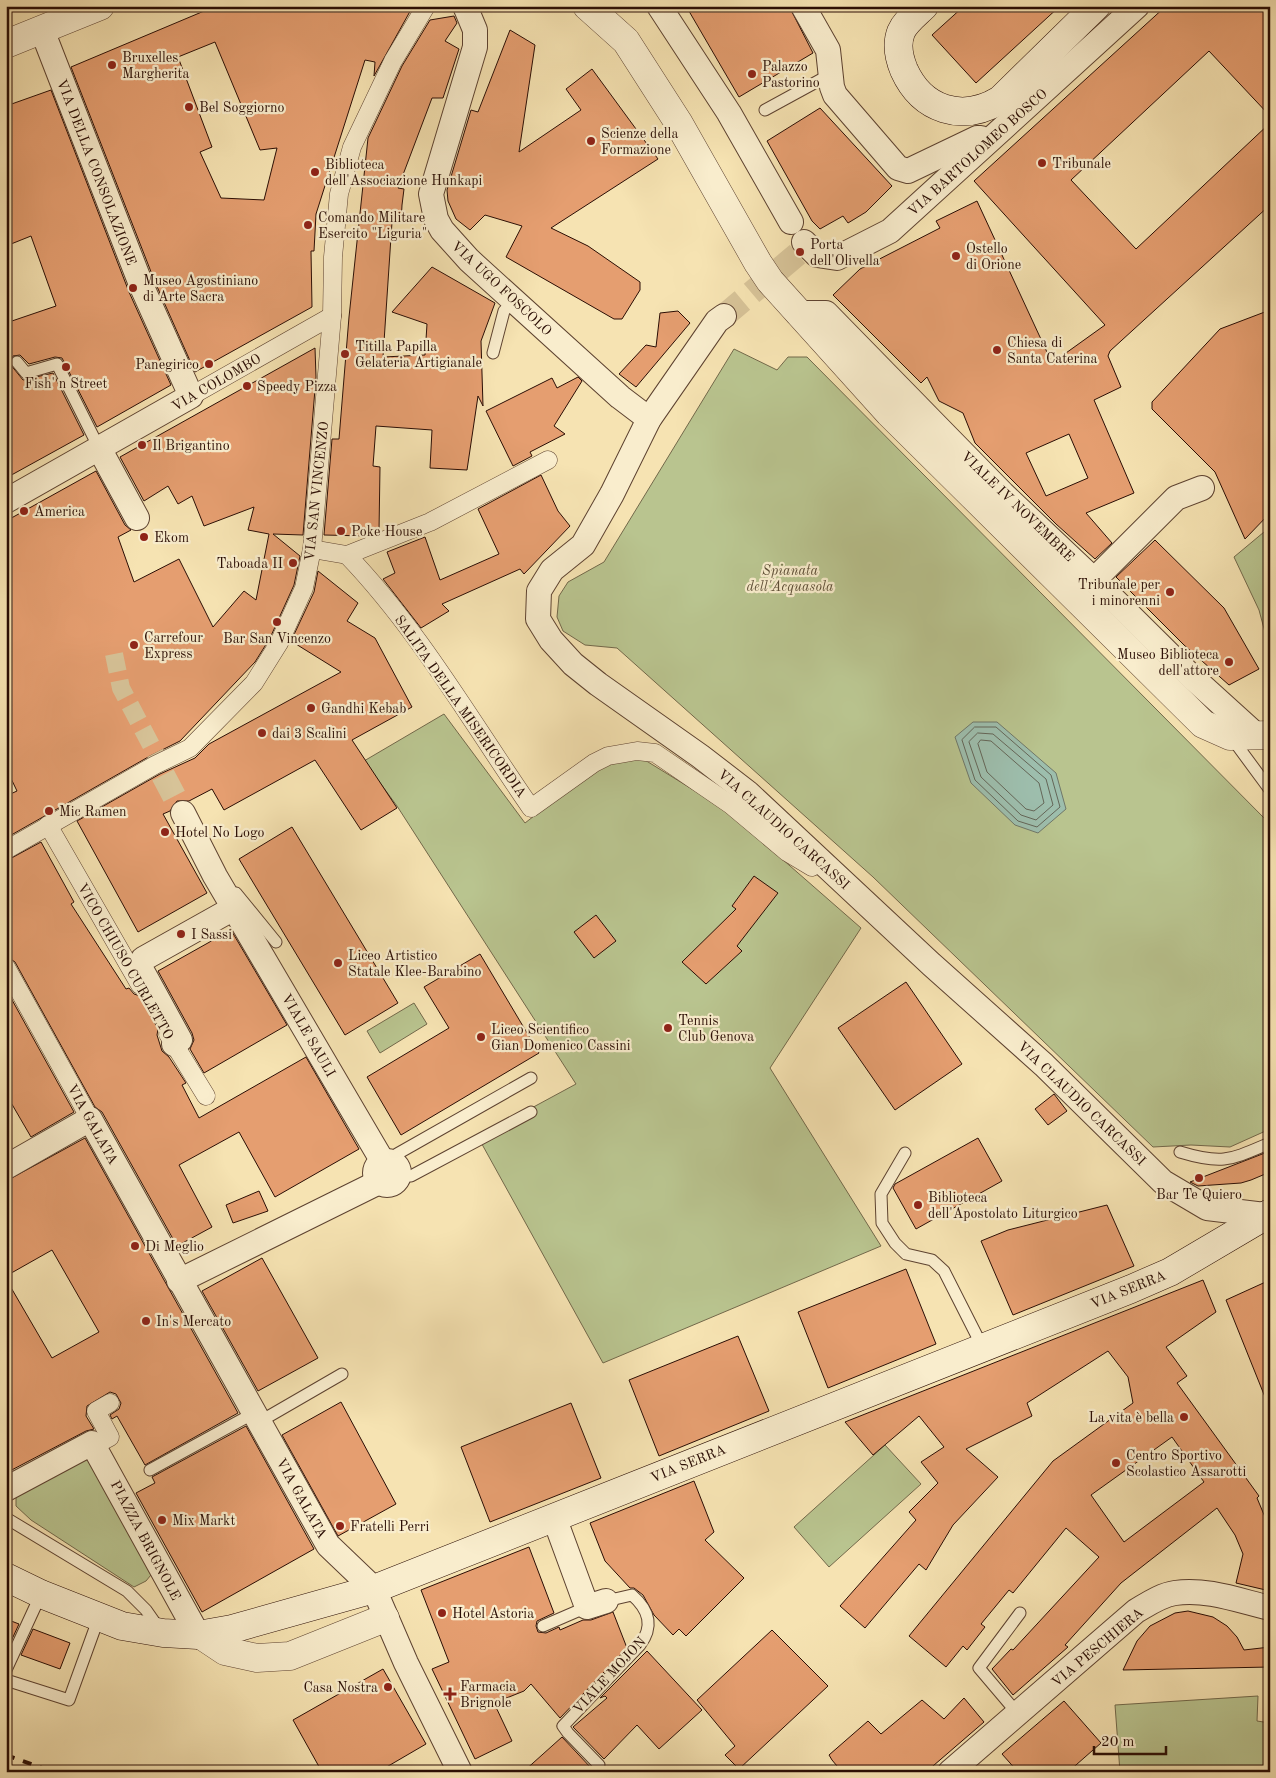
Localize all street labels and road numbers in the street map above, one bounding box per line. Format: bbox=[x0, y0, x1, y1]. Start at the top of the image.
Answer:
street label: VIA DELLA CONSOLAZIONE bbox=[54, 77, 138, 267]
street label: VIA BARTOLOMEO BOSCO bbox=[905, 86, 1050, 219]
street label: VIA UGO FOSCOLO bbox=[448, 239, 554, 339]
street label: VIA COLOMBO bbox=[169, 352, 264, 414]
street label: VIA SAN VINCENZO bbox=[303, 420, 331, 562]
street label: VIALE IV NOVEMBRE bbox=[958, 449, 1077, 564]
street label: SALITA DELLA MISERICORDIA bbox=[392, 613, 529, 800]
street label: VIA CLAUDIO CARCASSI bbox=[715, 767, 852, 892]
street label: VICO CHIUSO CURLETTO bbox=[75, 881, 176, 1042]
street label: VIALE SAULI bbox=[279, 991, 338, 1080]
street label: VIA CLAUDIO CARCASSI bbox=[1015, 1039, 1148, 1168]
street label: VIA GALATA bbox=[64, 1082, 120, 1167]
street label: VIA SERRA bbox=[1089, 1268, 1168, 1311]
street label: VIA SERRA bbox=[649, 1442, 728, 1485]
street label: VIA GALATA bbox=[273, 1456, 329, 1541]
street label: PIAZZA BRIGNOLE bbox=[108, 1478, 183, 1603]
street label: VIA PESCHIERA bbox=[1049, 1605, 1146, 1690]
street label: VIALE MOJON bbox=[571, 1634, 649, 1717]

